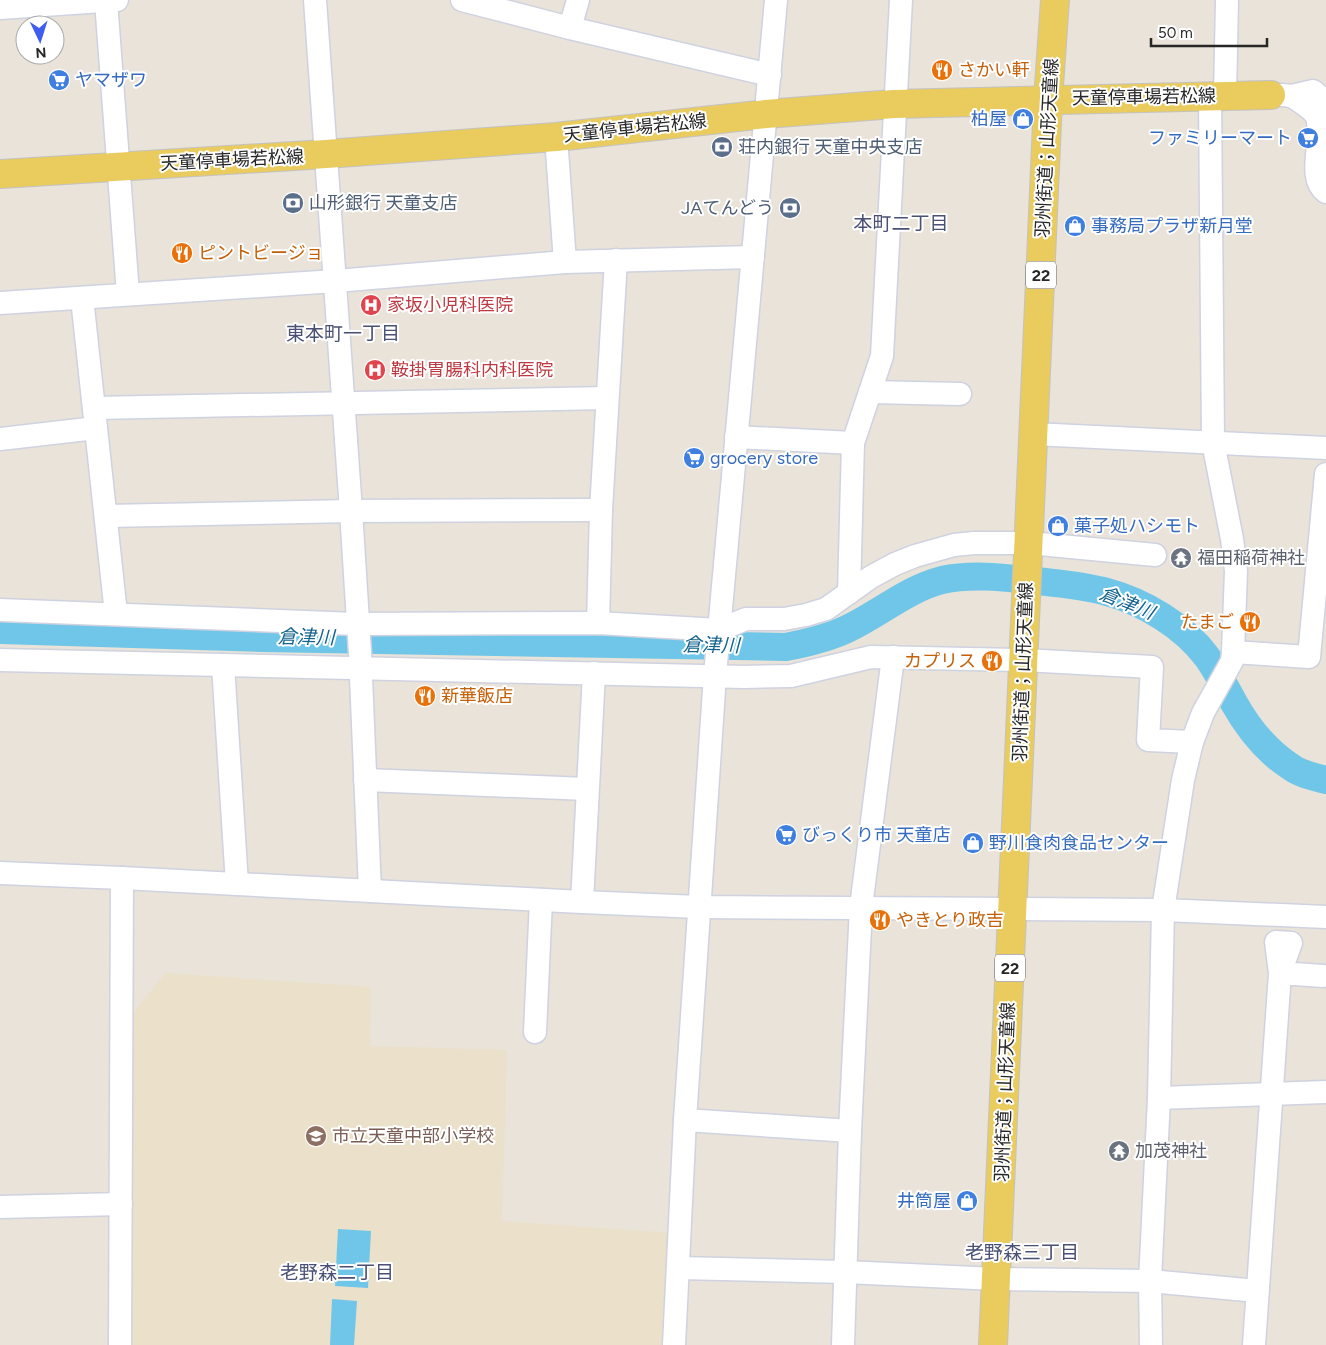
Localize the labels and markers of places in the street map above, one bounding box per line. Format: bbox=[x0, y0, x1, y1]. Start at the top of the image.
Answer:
restaurant icon: さかい軒 bbox=[930, 58, 954, 82]
place label: さかい軒 bbox=[958, 59, 1030, 81]
supermarket icon: ヤマザワ bbox=[47, 68, 71, 92]
place label: ヤマザワ bbox=[75, 69, 147, 91]
shop icon: 柏屋 bbox=[1011, 107, 1035, 131]
place label: 柏屋 bbox=[971, 108, 1007, 130]
supermarket icon: ファミリーマート bbox=[1296, 126, 1320, 150]
place label: ファミリーマート bbox=[1148, 127, 1292, 149]
bank icon: 荘内銀行 天童中央支店 bbox=[710, 135, 734, 159]
place label: 荘内銀行 天童中央支店 bbox=[738, 136, 922, 158]
bank icon: 山形銀行 天童支店 bbox=[281, 191, 305, 215]
place label: 山形銀行 天童支店 bbox=[309, 192, 457, 214]
bank icon: JAてんどう bbox=[778, 196, 802, 220]
place label: JAてんどう bbox=[681, 197, 774, 219]
shop icon: 事務局プラザ新月堂 bbox=[1063, 214, 1087, 238]
place label: 事務局プラザ新月堂 bbox=[1091, 215, 1253, 237]
restaurant icon: ピントビージョ bbox=[170, 241, 194, 265]
place label: ピントビージョ bbox=[198, 242, 324, 264]
hospital icon: 家坂小児科医院 bbox=[359, 293, 383, 317]
place label: 家坂小児科医院 bbox=[387, 294, 513, 316]
hospital icon: 鞍掛胃腸科内科医院 bbox=[363, 358, 387, 382]
place label: 鞍掛胃腸科内科医院 bbox=[391, 359, 553, 381]
supermarket icon: grocery store bbox=[682, 446, 706, 470]
place label: grocery store bbox=[710, 447, 818, 469]
shop icon: 菓子処ハシモト bbox=[1046, 514, 1070, 538]
place label: 菓子処ハシモト bbox=[1074, 515, 1200, 537]
temple icon: 福田稲荷神社 bbox=[1169, 546, 1193, 570]
place label: 福田稲荷神社 bbox=[1197, 547, 1305, 569]
restaurant icon: たまご bbox=[1238, 610, 1262, 634]
place label: たまご bbox=[1181, 611, 1234, 633]
restaurant icon: カプリス bbox=[980, 649, 1004, 673]
place label: カプリス bbox=[904, 650, 976, 672]
restaurant icon: 新華飯店 bbox=[413, 684, 437, 708]
place label: 新華飯店 bbox=[441, 685, 513, 707]
supermarket icon: びっくり市 天童店 bbox=[774, 823, 798, 847]
place label: びっくり市 天童店 bbox=[802, 824, 950, 846]
shop icon: 野川食肉食品センター bbox=[961, 831, 985, 855]
place label: 野川食肉食品センター bbox=[989, 832, 1169, 854]
restaurant icon: やきとり政吉 bbox=[868, 908, 892, 932]
place label: やきとり政吉 bbox=[896, 909, 1004, 931]
school or university icon: 市立天童中部小学校 bbox=[304, 1124, 328, 1148]
place label: 市立天童中部小学校 bbox=[332, 1125, 494, 1147]
temple icon: 加茂神社 bbox=[1107, 1139, 1131, 1163]
place label: 加茂神社 bbox=[1135, 1140, 1207, 1162]
shop icon: 井筒屋 bbox=[955, 1189, 979, 1213]
place label: 井筒屋 bbox=[897, 1190, 951, 1212]

